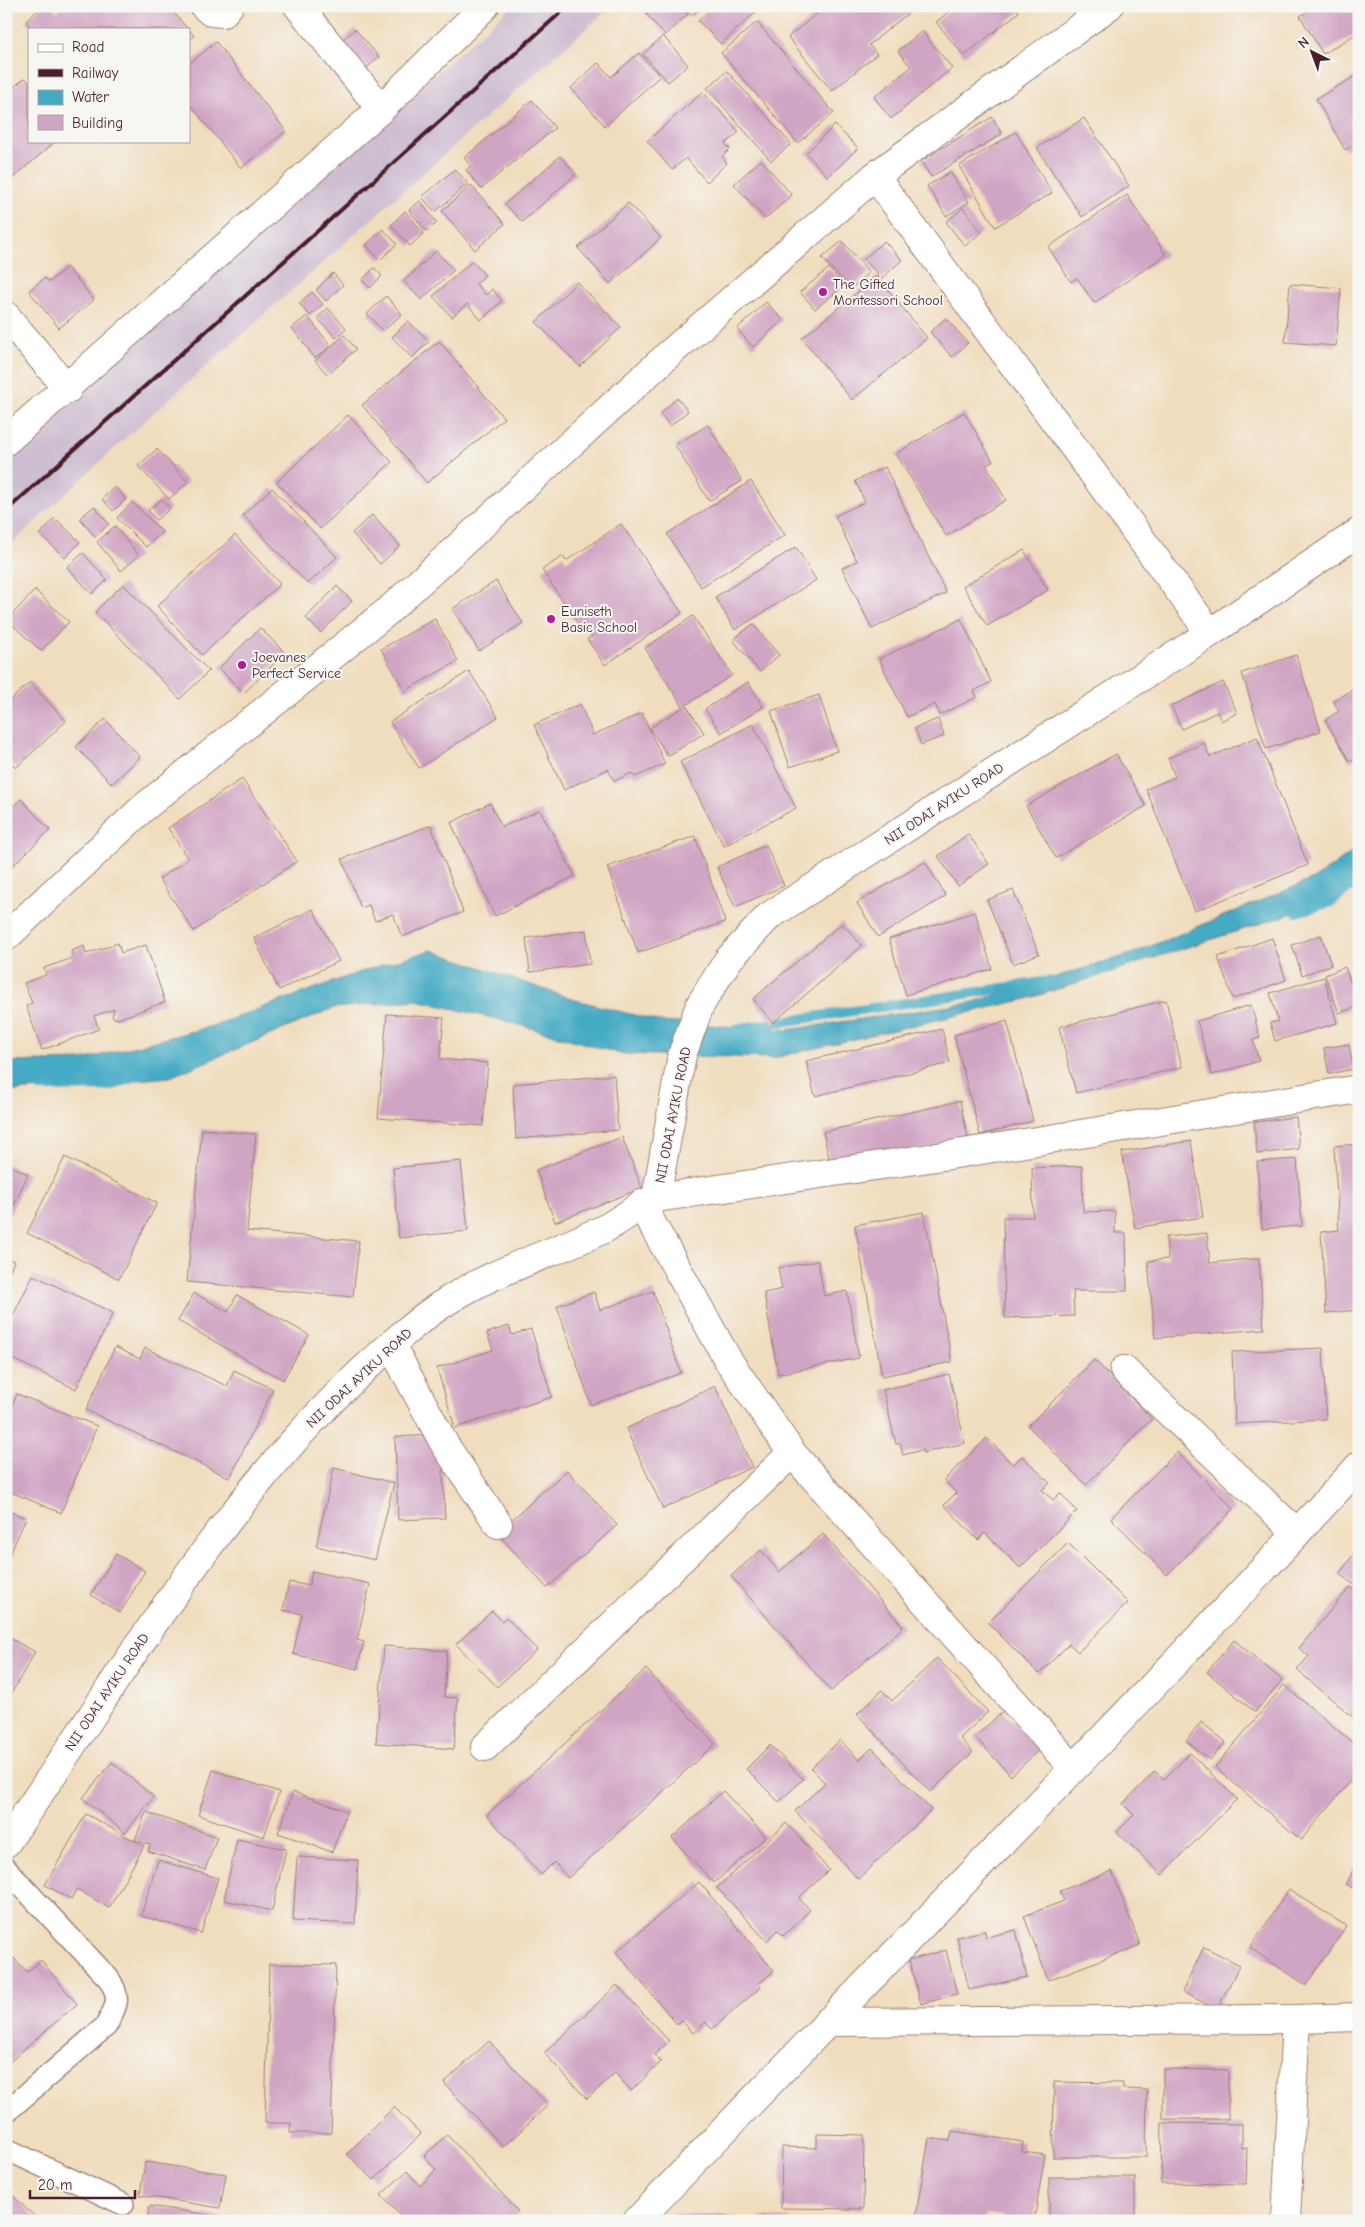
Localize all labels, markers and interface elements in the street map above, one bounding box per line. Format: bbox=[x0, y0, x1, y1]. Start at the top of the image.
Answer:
legend bbox=[28, 28, 190, 142]
north arrow bbox=[1288, 28, 1338, 78]
text: N bbox=[1295, 33, 1313, 52]
text: Road bbox=[72, 38, 104, 56]
text: Railway bbox=[72, 64, 119, 82]
text: Water bbox=[72, 88, 109, 106]
text: Building bbox=[72, 114, 123, 132]
place label: The Gifted Montessori School bbox=[833, 276, 943, 309]
marker: The Gifted Montessori School bbox=[817, 286, 829, 298]
place label: Euniseth Basic School bbox=[561, 603, 637, 636]
marker: Euniseth Basic School bbox=[545, 613, 557, 625]
place label: Joevanes Perfect Service bbox=[252, 649, 341, 682]
marker: Joevanes Perfect Service bbox=[236, 659, 248, 671]
street label: NII ODAI AYIKU ROAD bbox=[881, 759, 1007, 849]
street label: NII ODAI AYIKU ROAD bbox=[651, 1045, 695, 1185]
street label: NII ODAI AYIKU ROAD bbox=[303, 1324, 416, 1431]
street label: NII ODAI AYIKU ROAD bbox=[61, 1630, 153, 1754]
scale bar bbox=[30, 2167, 135, 2199]
text: 20 m bbox=[38, 2176, 72, 2194]

